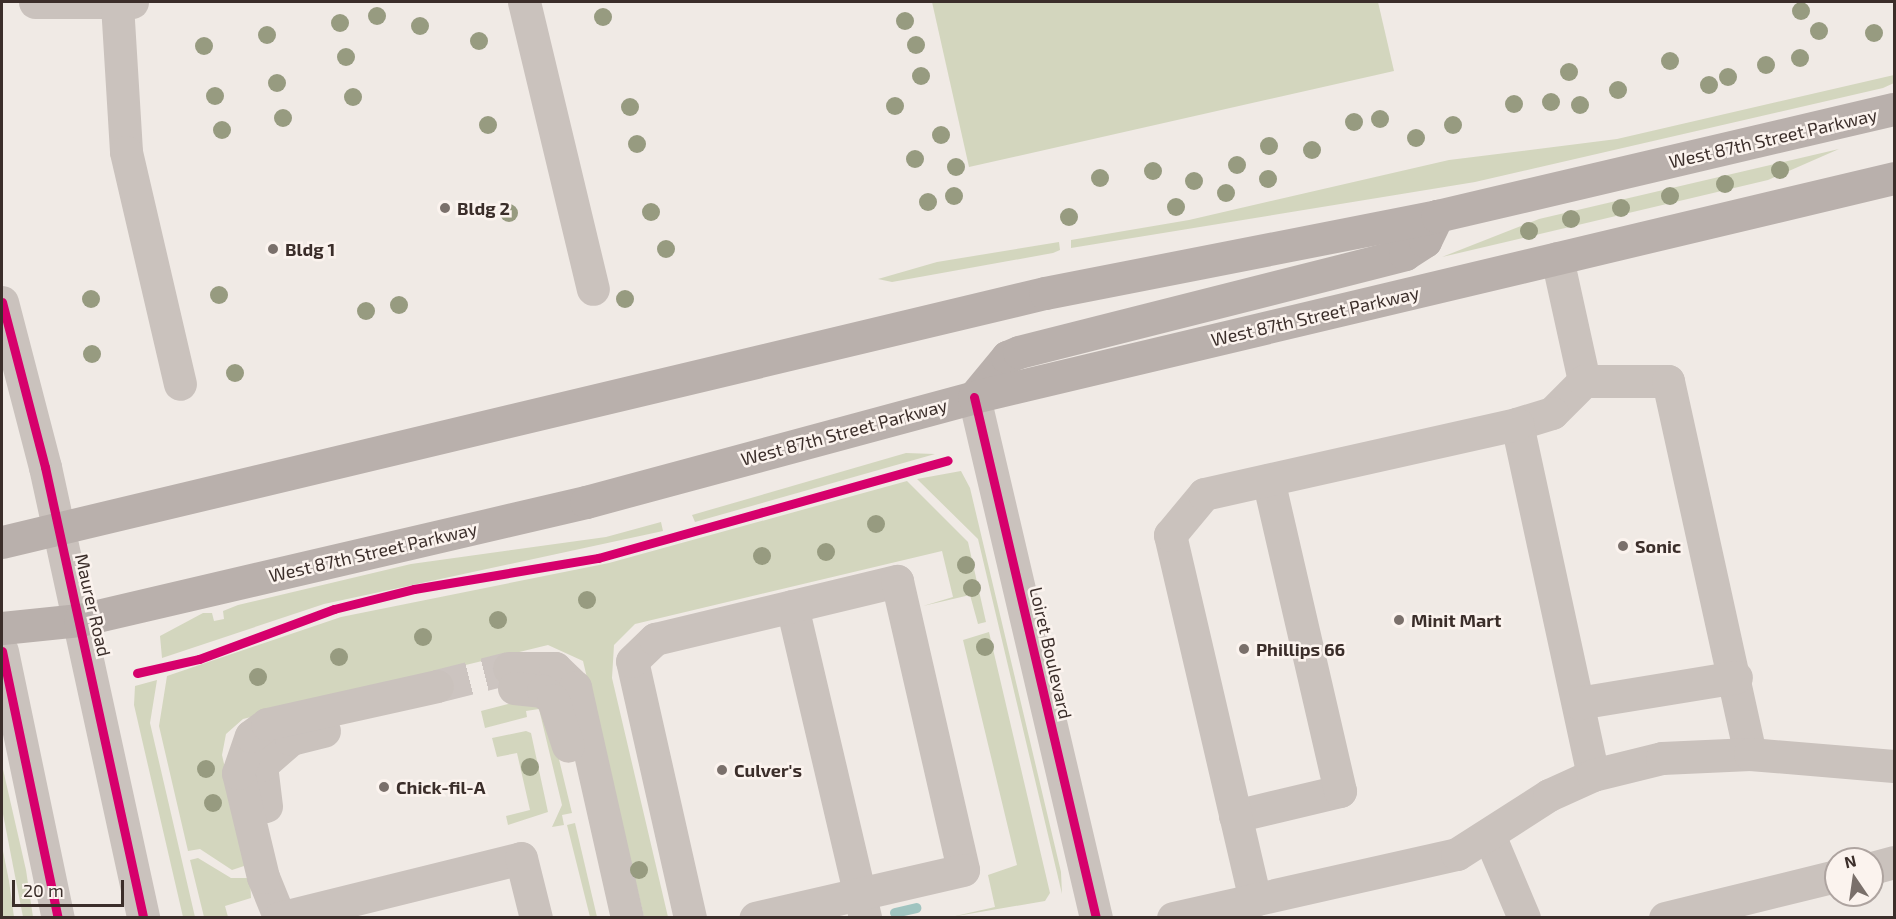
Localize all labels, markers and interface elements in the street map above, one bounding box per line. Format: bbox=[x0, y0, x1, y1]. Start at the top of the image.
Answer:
street label: West 87th Street Parkway bbox=[1667, 104, 1879, 172]
place label: Bldg 2 bbox=[457, 197, 510, 219]
marker: Bldg 2 bbox=[438, 201, 452, 215]
place label: Bldg 1 bbox=[285, 238, 335, 260]
marker: Bldg 1 bbox=[266, 242, 280, 256]
street label: West 87th Street Parkway bbox=[1209, 282, 1421, 350]
street label: West 87th Street Parkway bbox=[738, 394, 950, 470]
street label: West 87th Street Parkway bbox=[267, 518, 479, 586]
place label: Sonic bbox=[1635, 535, 1681, 557]
marker: Sonic bbox=[1616, 539, 1630, 553]
street label: Maurer Road bbox=[71, 551, 115, 659]
street label: Loiret Boulevard bbox=[1025, 585, 1077, 721]
place label: Minit Mart bbox=[1411, 609, 1501, 631]
marker: Minit Mart bbox=[1392, 613, 1406, 627]
place label: Phillips 66 bbox=[1256, 638, 1345, 660]
marker: Phillips 66 bbox=[1237, 642, 1251, 656]
place label: Culver's bbox=[734, 759, 802, 781]
marker: Culver's bbox=[715, 763, 729, 777]
place label: Chick-fil-A bbox=[396, 776, 485, 798]
marker: Chick-fil-A bbox=[377, 780, 391, 794]
north arrow bbox=[1824, 847, 1884, 907]
text: N bbox=[1843, 850, 1858, 871]
scale bar bbox=[15, 868, 128, 906]
text: 20 m bbox=[23, 879, 64, 901]

